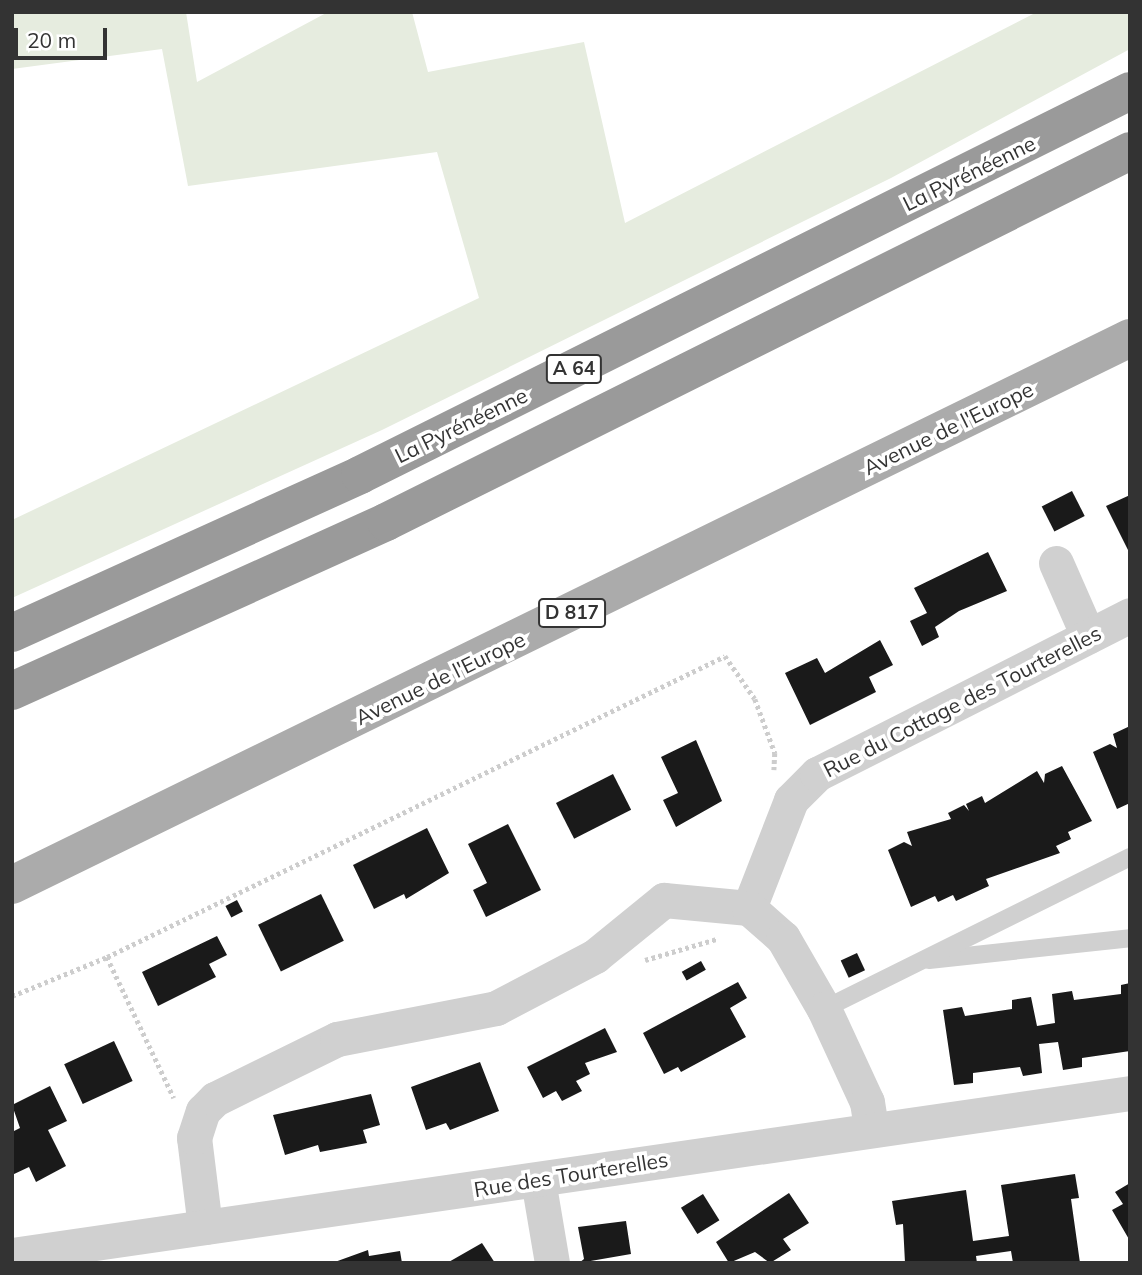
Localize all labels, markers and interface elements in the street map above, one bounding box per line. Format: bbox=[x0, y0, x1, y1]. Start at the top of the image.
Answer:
scale bar bbox=[18, 14, 110, 58]
text: 20 m bbox=[27, 27, 76, 53]
street label: La Pyrénéenne bbox=[899, 130, 1039, 216]
road number: A 64 bbox=[544, 354, 604, 384]
street label: Avenue de l'Europe bbox=[859, 376, 1037, 480]
street label: La Pyrénéenne bbox=[391, 382, 531, 468]
road number: D 817 bbox=[537, 598, 607, 628]
street label: Rue du Cottage des Tourterelles bbox=[819, 620, 1105, 782]
street label: Avenue de l'Europe bbox=[351, 626, 529, 730]
street label: Rue des Tourterelles bbox=[472, 1146, 670, 1202]

